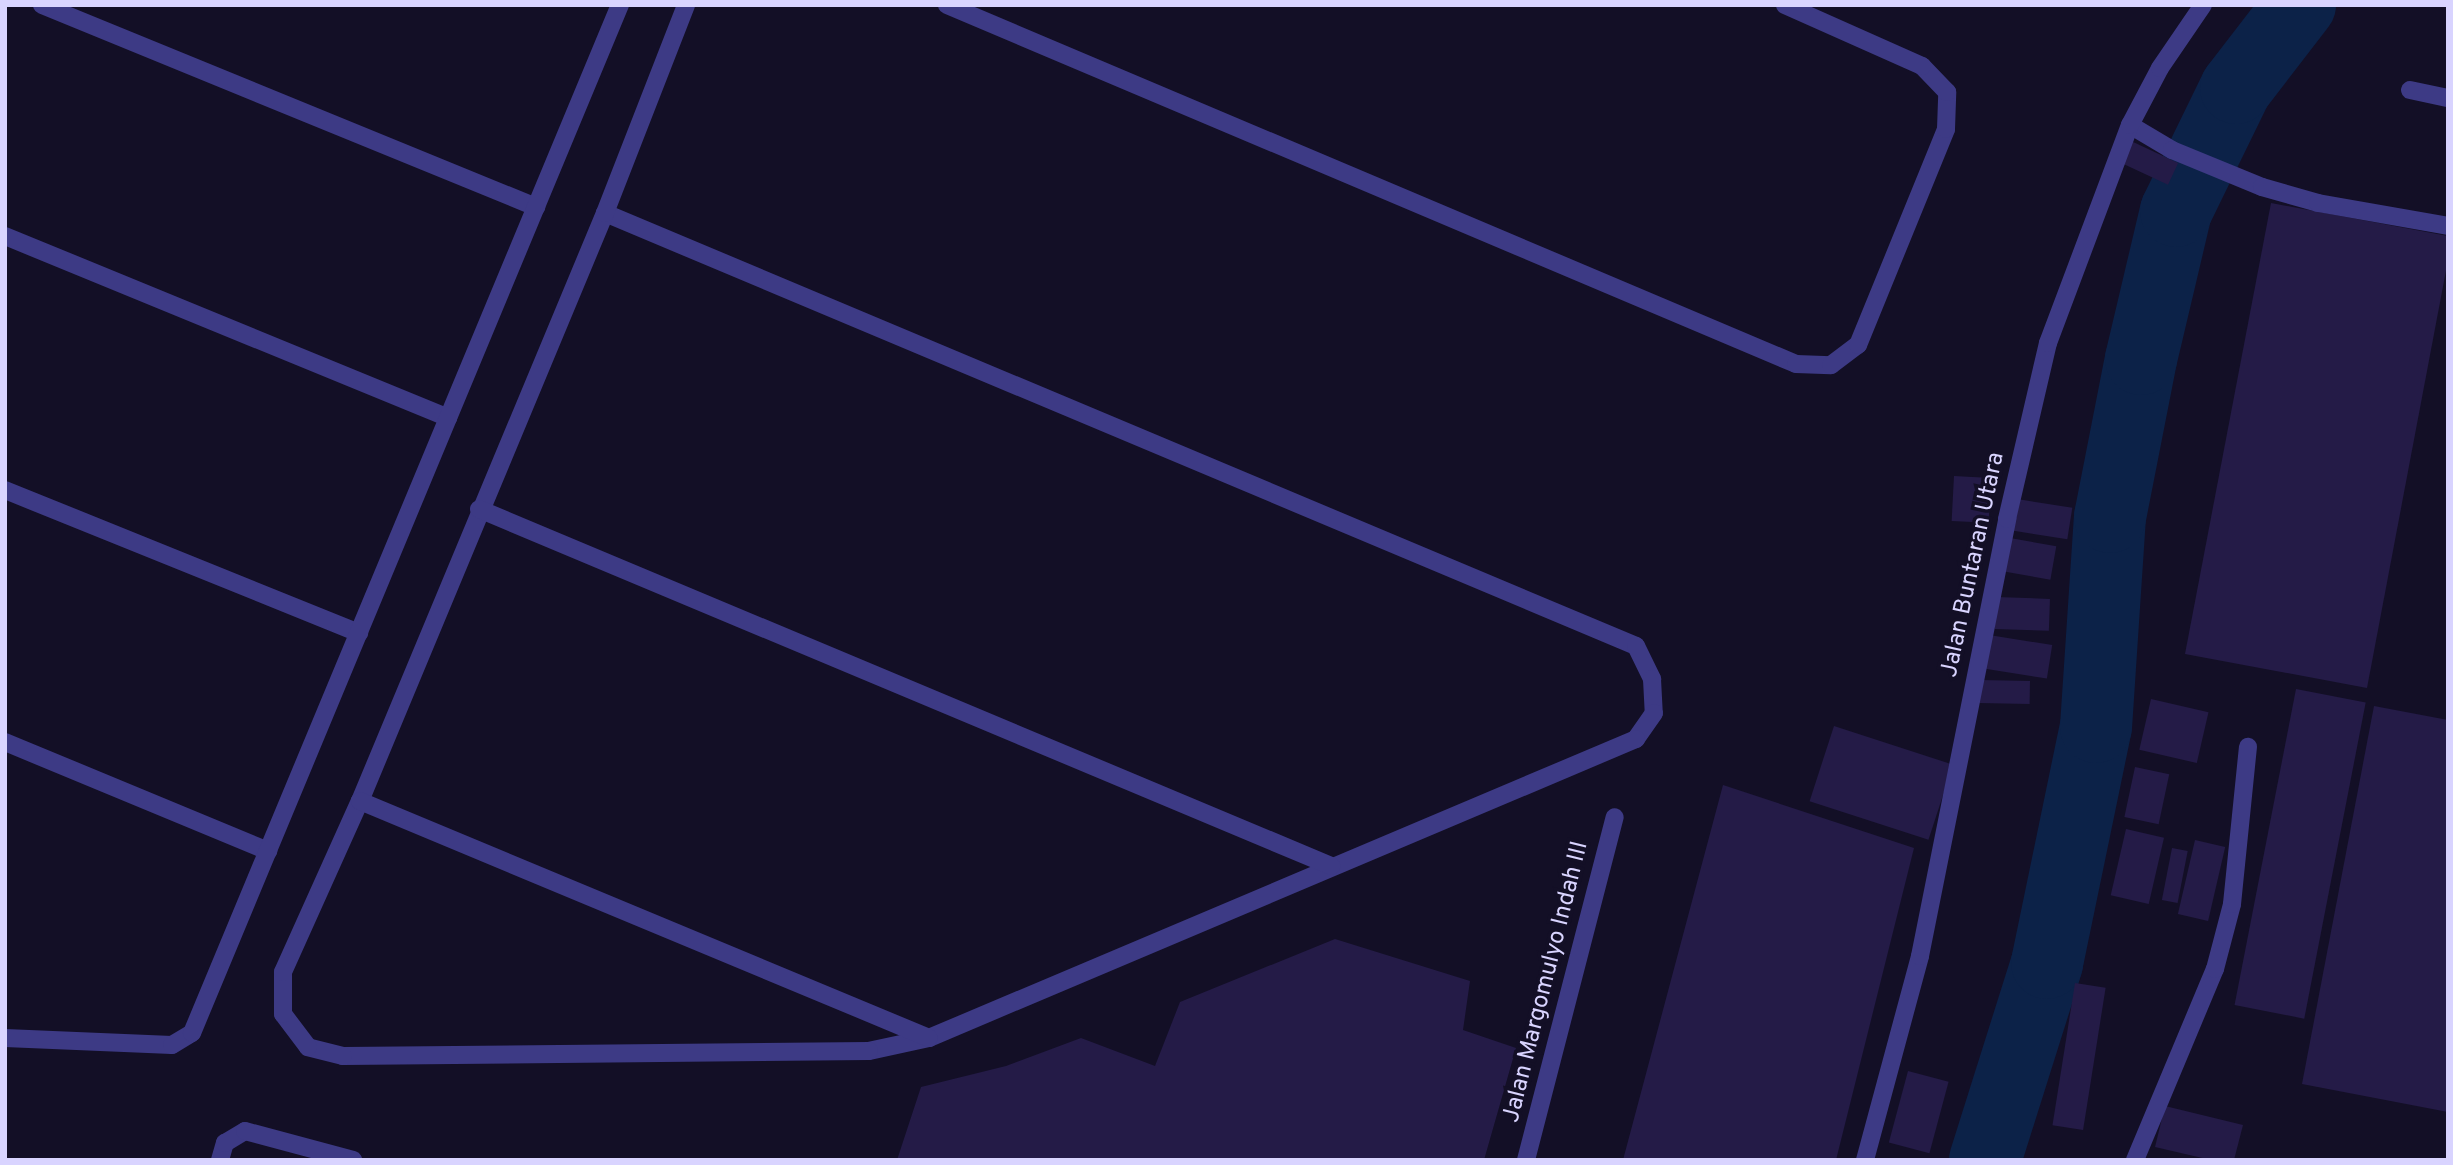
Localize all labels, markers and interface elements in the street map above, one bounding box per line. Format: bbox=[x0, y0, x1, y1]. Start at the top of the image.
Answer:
street label: Jalan Buntaran Utara bbox=[1936, 450, 2012, 680]
street label: Jalan Margomulyo Indah III bbox=[1498, 838, 1596, 1126]

